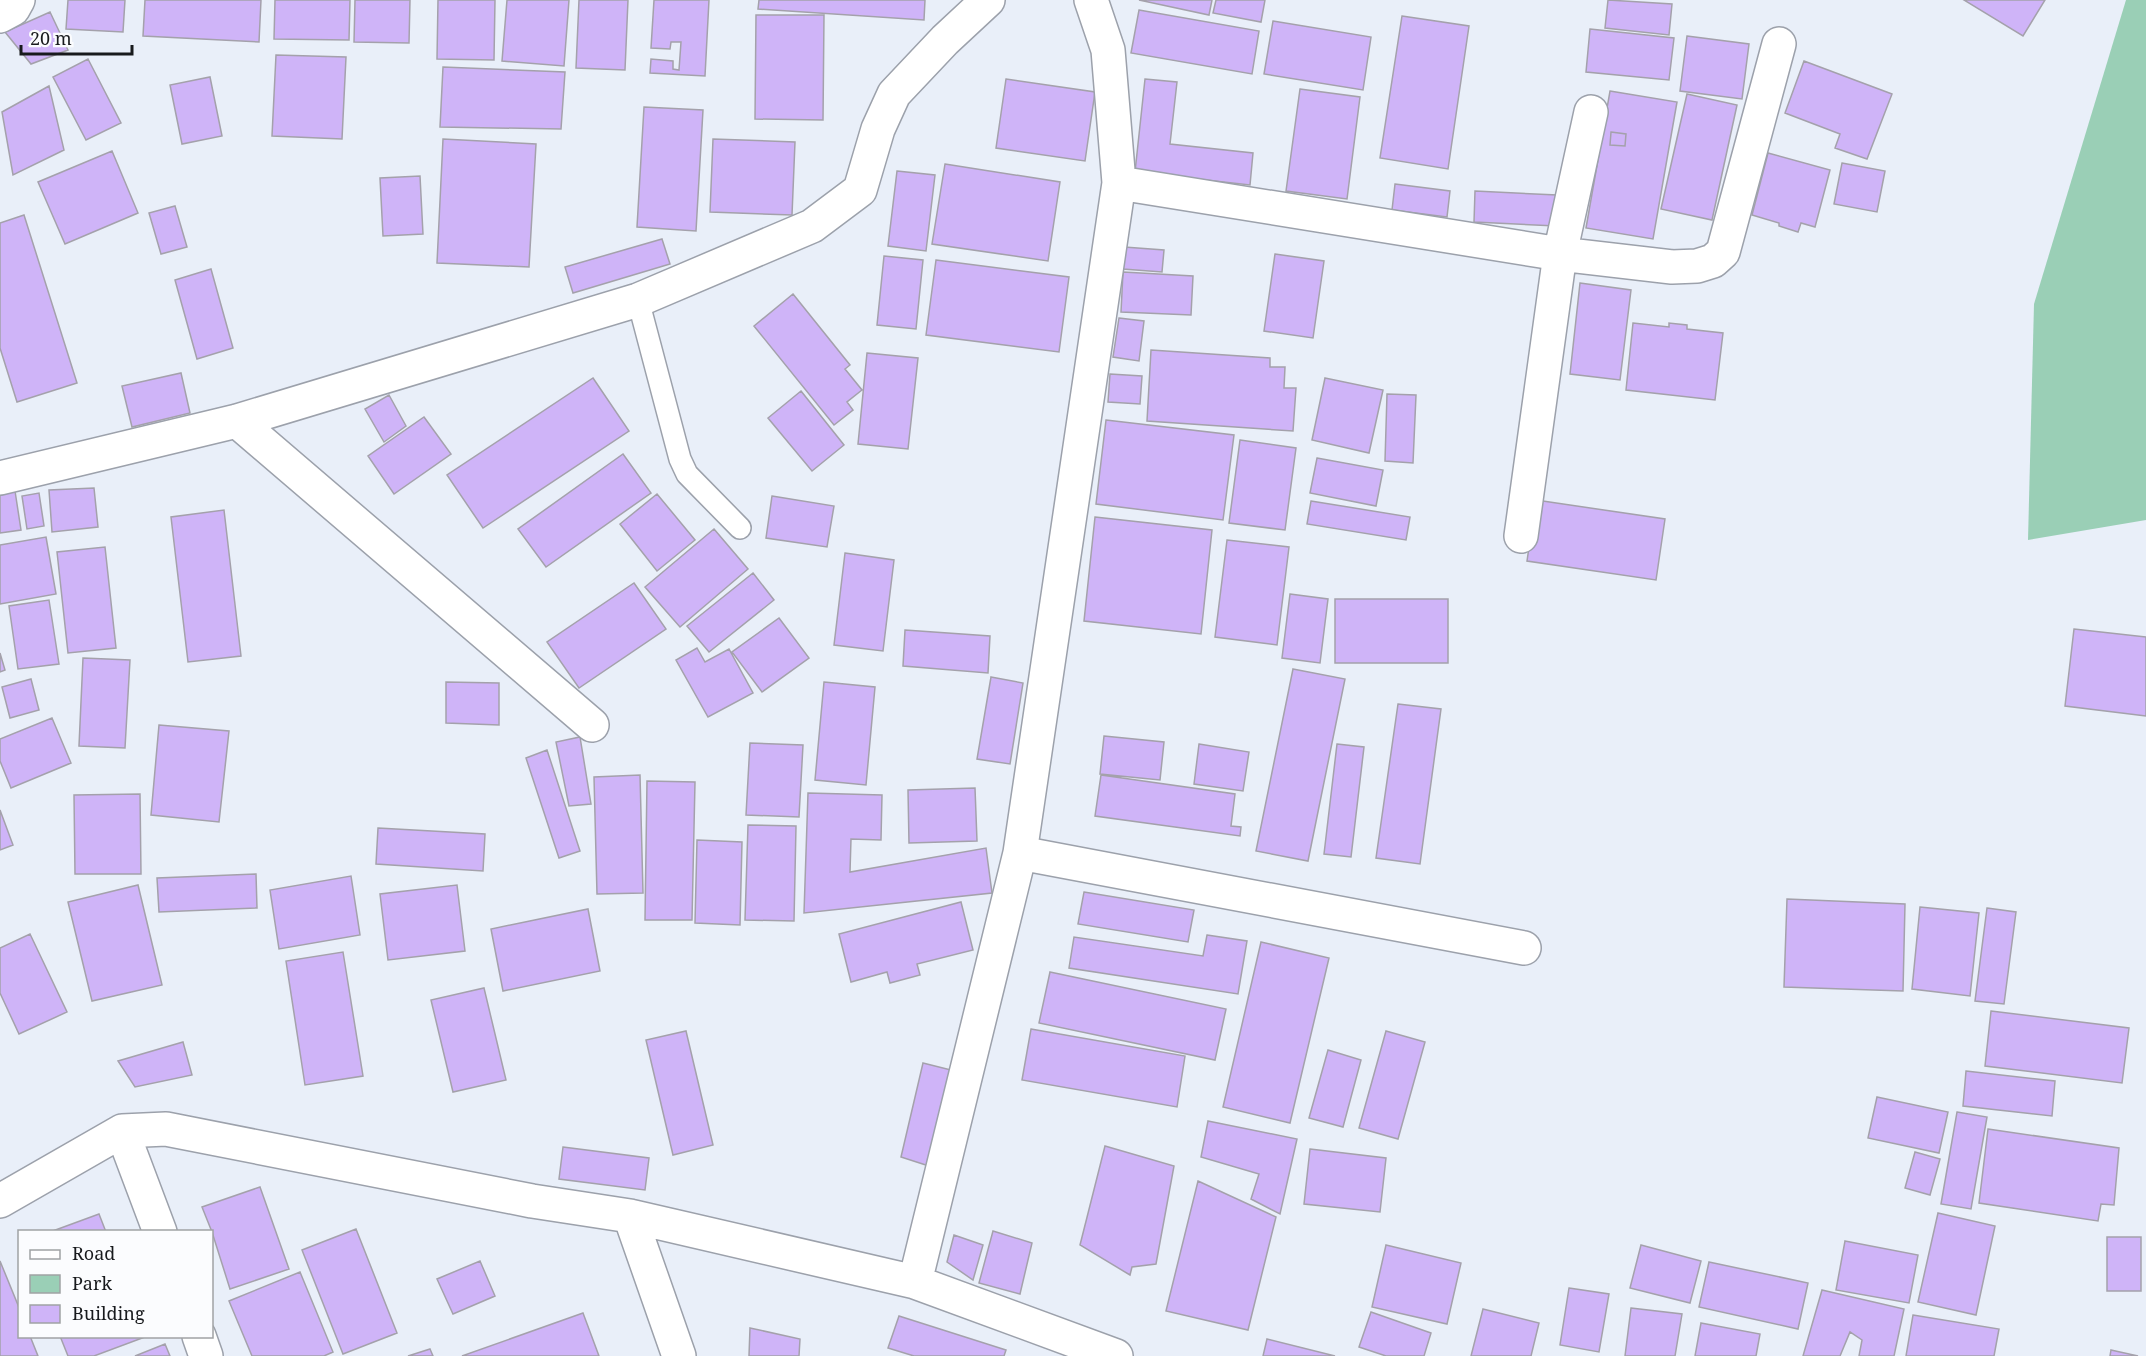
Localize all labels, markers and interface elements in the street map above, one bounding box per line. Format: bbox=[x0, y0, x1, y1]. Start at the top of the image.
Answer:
scale bar bbox=[21, 18, 132, 56]
text: 20 m bbox=[30, 26, 72, 50]
legend bbox=[18, 1230, 213, 1338]
text: Road bbox=[72, 1241, 115, 1265]
text: Park bbox=[72, 1271, 112, 1295]
text: Building bbox=[72, 1301, 145, 1325]

